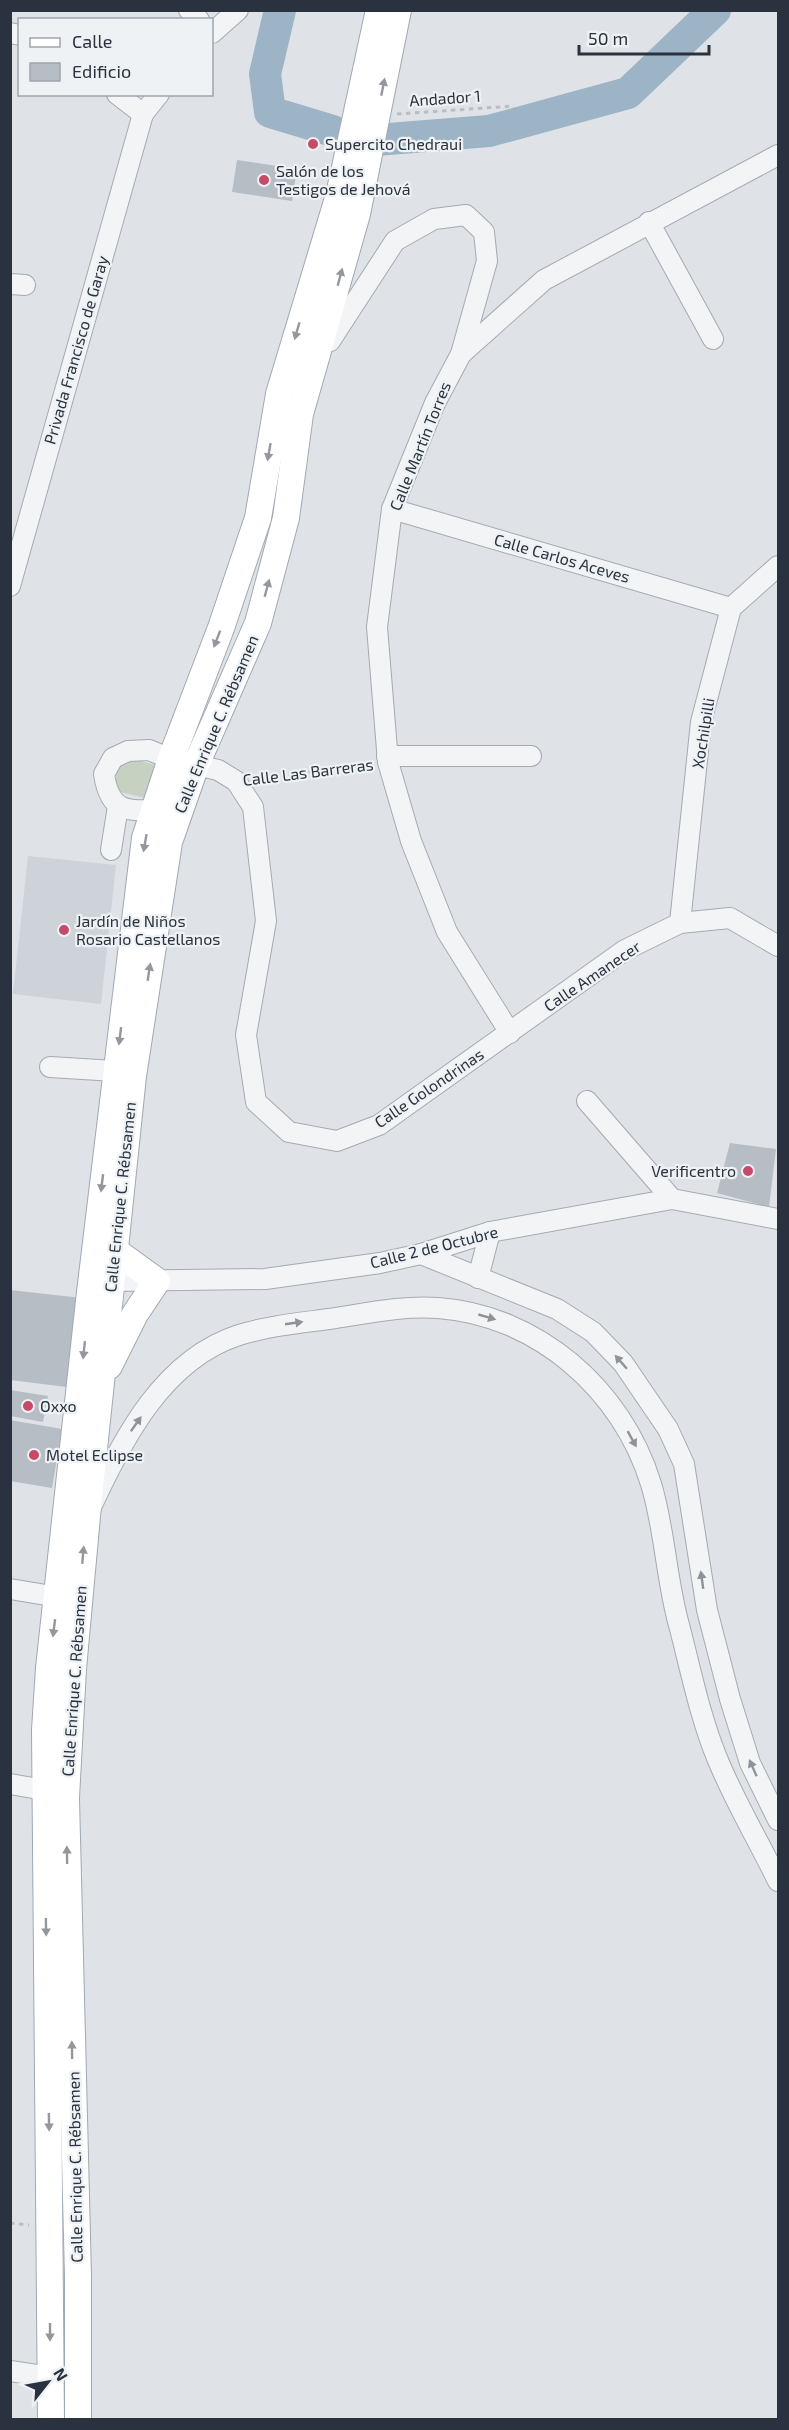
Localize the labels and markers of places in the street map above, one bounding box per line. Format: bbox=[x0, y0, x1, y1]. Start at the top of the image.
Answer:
place label: Supercito Chedraui bbox=[325, 134, 462, 153]
marker: Supercito Chedraui bbox=[306, 137, 320, 151]
place label: Salón de los Testigos de Jehová bbox=[276, 161, 410, 198]
marker: Salón de los Testigos de Jehová bbox=[257, 173, 271, 187]
place label: Jardín de Niños Rosario Castellanos bbox=[76, 911, 220, 948]
marker: Jardín de Niños Rosario Castellanos bbox=[57, 923, 71, 937]
place label: Verificentro bbox=[651, 1161, 736, 1180]
marker: Verificentro bbox=[741, 1164, 755, 1178]
place label: Oxxo bbox=[40, 1396, 77, 1415]
marker: Oxxo bbox=[21, 1399, 35, 1413]
place label: Motel Eclipse bbox=[46, 1445, 143, 1464]
marker: Motel Eclipse bbox=[27, 1448, 41, 1462]

